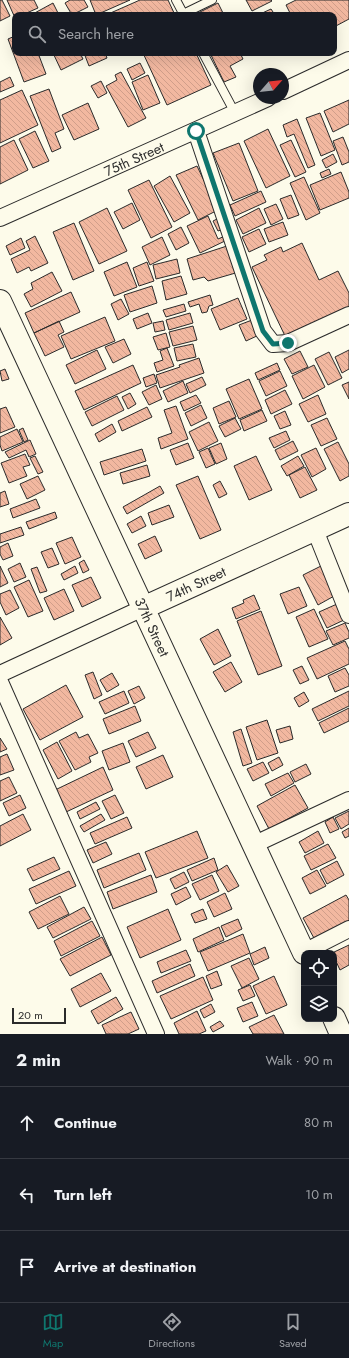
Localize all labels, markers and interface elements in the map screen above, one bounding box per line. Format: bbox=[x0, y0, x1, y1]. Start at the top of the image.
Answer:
search box bbox=[12, 12, 337, 56]
icon: search bbox=[26, 23, 48, 45]
text: Search here bbox=[58, 23, 134, 45]
north arrow bbox=[253, 68, 289, 104]
route start bbox=[187, 122, 205, 140]
street label: 75th Street bbox=[101, 137, 168, 181]
route end bbox=[279, 334, 297, 352]
street label: 74th Street bbox=[163, 561, 230, 607]
street label: 37th Street bbox=[130, 594, 175, 660]
map controls bbox=[301, 950, 337, 1022]
button: locate bbox=[301, 950, 337, 986]
button: layers bbox=[301, 986, 337, 1022]
scale bar bbox=[12, 1006, 66, 1025]
text: 20 m bbox=[18, 1007, 43, 1023]
text: 2 min bbox=[16, 1048, 61, 1072]
text: Walk · 90 m bbox=[265, 1051, 333, 1070]
icon: ahead bbox=[16, 1112, 38, 1134]
text: Continue bbox=[54, 1112, 117, 1134]
text: 80 m bbox=[304, 1113, 333, 1132]
icon: left bbox=[16, 1184, 38, 1206]
text: Turn left bbox=[54, 1184, 112, 1206]
text: 10 m bbox=[305, 1185, 333, 1204]
icon: arrive bbox=[16, 1256, 38, 1278]
text: Arrive at destination bbox=[54, 1256, 196, 1278]
tab: Map bbox=[42, 1311, 64, 1351]
tab: Directions bbox=[148, 1311, 195, 1351]
tab: Saved bbox=[279, 1311, 307, 1351]

